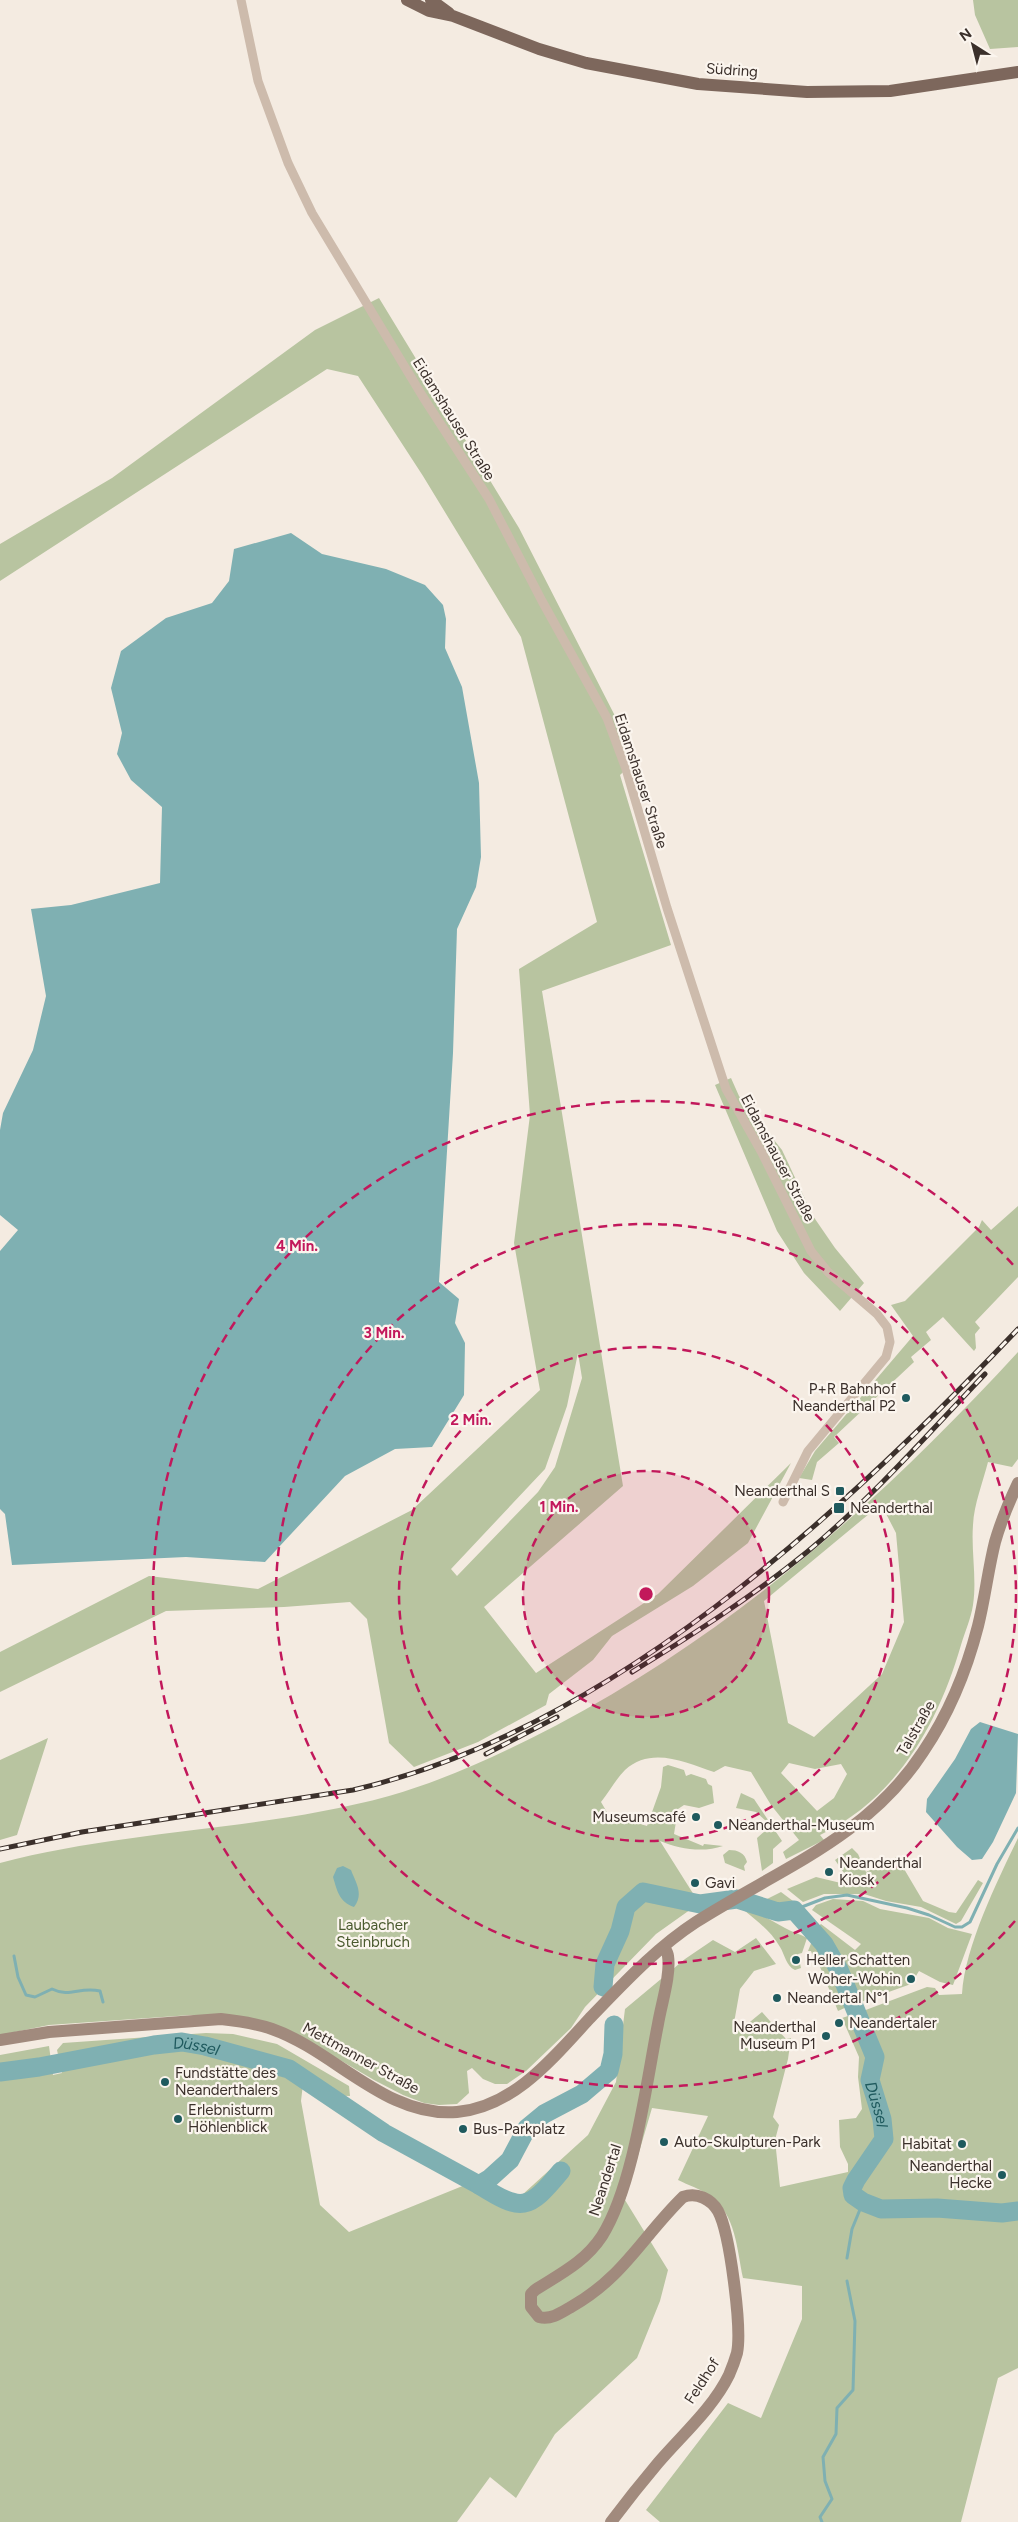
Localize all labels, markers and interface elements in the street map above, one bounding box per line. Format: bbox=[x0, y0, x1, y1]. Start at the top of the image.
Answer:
north arrow bbox=[948, 20, 998, 70]
text: N bbox=[956, 25, 975, 45]
street label: Südring bbox=[705, 59, 759, 81]
street label: Eidamshauser Straße bbox=[409, 354, 499, 484]
street label: Eidamshauser Straße bbox=[611, 711, 671, 851]
street label: Eidamshauser Straße bbox=[737, 1091, 819, 1225]
text: 4 Min. bbox=[276, 1237, 318, 1255]
text: 3 Min. bbox=[364, 1324, 405, 1342]
place label: P+R Bahnhof Neanderthal P2 bbox=[792, 1380, 896, 1415]
marker: P+R Bahnhof Neanderthal P2 bbox=[900, 1392, 912, 1404]
text: 2 Min. bbox=[450, 1411, 492, 1429]
place label: Neanderthal S bbox=[734, 1482, 830, 1500]
marker: Neanderthal S bbox=[834, 1485, 846, 1497]
text: 1 Min. bbox=[540, 1498, 579, 1516]
place label: Neanderthal bbox=[850, 1499, 933, 1517]
marker: Neanderthal bbox=[832, 1501, 846, 1515]
centre of rings bbox=[637, 1585, 655, 1603]
street label: Talstraße bbox=[893, 1697, 939, 1759]
place label: Museumscafé bbox=[592, 1808, 686, 1826]
marker: Museumscafé bbox=[690, 1811, 702, 1823]
place label: Neanderthal-Museum bbox=[728, 1816, 875, 1834]
marker: Neanderthal-Museum bbox=[712, 1819, 724, 1831]
place label: Neanderthal Kiosk bbox=[839, 1854, 922, 1889]
marker: Neanderthal Kiosk bbox=[823, 1866, 835, 1878]
place label: Gavi bbox=[705, 1874, 735, 1892]
marker: Gavi bbox=[689, 1877, 701, 1889]
park label: Laubacher Steinbruch bbox=[336, 1916, 410, 1951]
place label: Heller Schatten bbox=[806, 1951, 910, 1969]
marker: Heller Schatten bbox=[790, 1954, 802, 1966]
place label: Woher-Wohin bbox=[808, 1970, 901, 1988]
marker: Woher-Wohin bbox=[905, 1973, 917, 1985]
place label: Neandertal N°1 bbox=[787, 1989, 889, 2007]
marker: Neandertal N°1 bbox=[771, 1992, 783, 2004]
place label: Neandertaler bbox=[849, 2014, 937, 2032]
marker: Neandertaler bbox=[833, 2017, 845, 2029]
street label: Mettmanner Straße bbox=[300, 2018, 422, 2098]
place label: Neanderthal Museum P1 bbox=[733, 2018, 816, 2053]
marker: Neanderthal Museum P1 bbox=[820, 2030, 832, 2042]
water label: Düssel bbox=[172, 2032, 222, 2059]
place label: Fundstätte des Neanderthalers bbox=[175, 2064, 278, 2099]
marker: Fundstätte des Neanderthalers bbox=[159, 2076, 171, 2088]
water label: Düssel bbox=[861, 2079, 892, 2129]
place label: Erlebnisturm Höhlenblick bbox=[188, 2101, 273, 2136]
marker: Erlebnisturm Höhlenblick bbox=[172, 2113, 184, 2125]
place label: Bus-Parkplatz bbox=[473, 2120, 565, 2138]
marker: Bus-Parkplatz bbox=[457, 2123, 469, 2135]
place label: Auto-Skulpturen-Park bbox=[674, 2133, 821, 2151]
place label: Habitat bbox=[902, 2135, 952, 2153]
marker: Auto-Skulpturen-Park bbox=[658, 2136, 670, 2148]
marker: Habitat bbox=[956, 2138, 968, 2150]
street label: Neandertal bbox=[585, 2142, 625, 2218]
place label: Neanderthal Hecke bbox=[909, 2157, 992, 2192]
marker: Neanderthal Hecke bbox=[996, 2169, 1008, 2181]
street label: Feldhof bbox=[681, 2354, 724, 2407]

